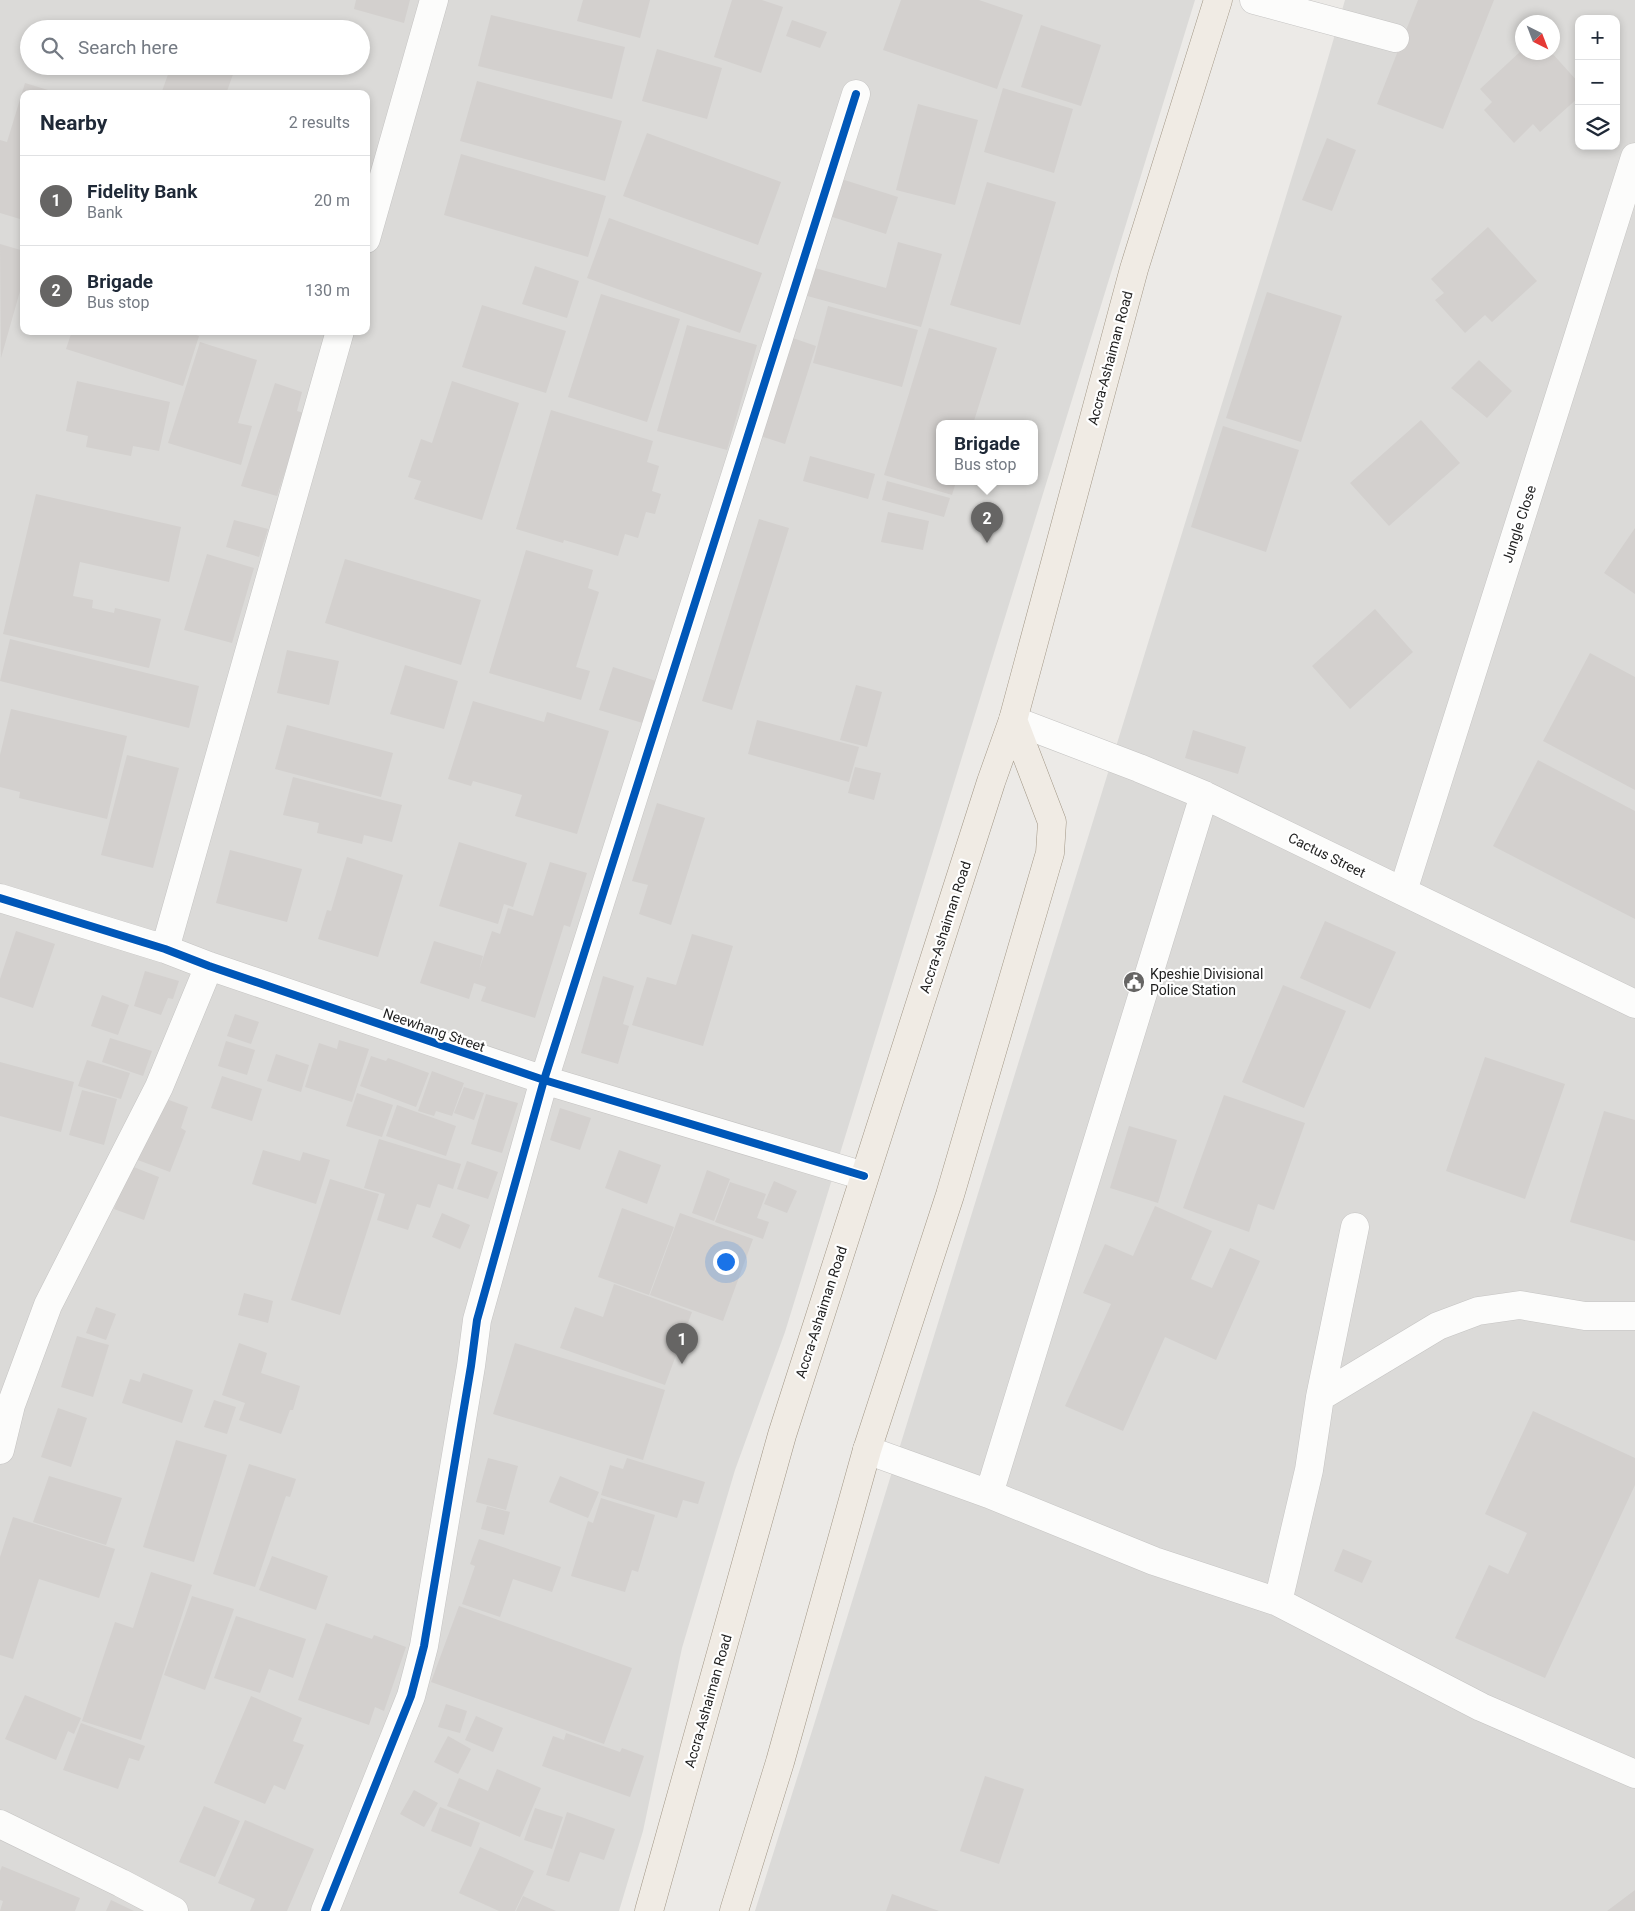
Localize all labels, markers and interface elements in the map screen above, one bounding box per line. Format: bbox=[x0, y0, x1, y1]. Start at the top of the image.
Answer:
north arrow bbox=[1515, 15, 1560, 60]
map controls bbox=[1575, 15, 1620, 150]
button: + bbox=[1575, 15, 1620, 60]
search box bbox=[20, 20, 370, 75]
icon: search bbox=[38, 34, 66, 62]
text: Search here bbox=[78, 36, 178, 59]
button: − bbox=[1575, 60, 1620, 105]
button: layers bbox=[1575, 105, 1620, 150]
text: Nearby bbox=[40, 111, 107, 135]
text: 2 results bbox=[289, 113, 350, 132]
text: Fidelity Bank bbox=[87, 180, 197, 203]
text: 1 bbox=[51, 191, 61, 210]
text: 20 m bbox=[314, 191, 350, 210]
text: Bank bbox=[87, 203, 123, 222]
text: Brigade bbox=[87, 270, 153, 293]
text: 2 bbox=[51, 281, 61, 300]
text: 130 m bbox=[305, 281, 350, 300]
street label: Accra-Ashaiman Road bbox=[1084, 289, 1136, 427]
text: Bus stop bbox=[87, 293, 149, 312]
popup bbox=[936, 420, 1038, 485]
text: Brigade bbox=[954, 432, 1020, 455]
text: Bus stop bbox=[954, 455, 1016, 474]
street label: Jungle Close bbox=[1499, 483, 1539, 565]
pin: 2 bbox=[971, 502, 1003, 543]
street label: Cactus Street bbox=[1286, 829, 1369, 881]
street label: Accra-Ashaiman Road bbox=[916, 859, 974, 995]
place label: Kpeshie Divisional Police Station bbox=[1150, 966, 1263, 998]
public building icon: Kpeshie Divisional Police Station bbox=[1122, 970, 1146, 994]
street label: Neewhang Street bbox=[381, 1005, 487, 1055]
street label: Accra-Ashaiman Road bbox=[792, 1244, 850, 1380]
your location bbox=[713, 1249, 739, 1275]
pin: 1 bbox=[666, 1323, 698, 1364]
street label: Accra-Ashaiman Road bbox=[681, 1632, 735, 1770]

